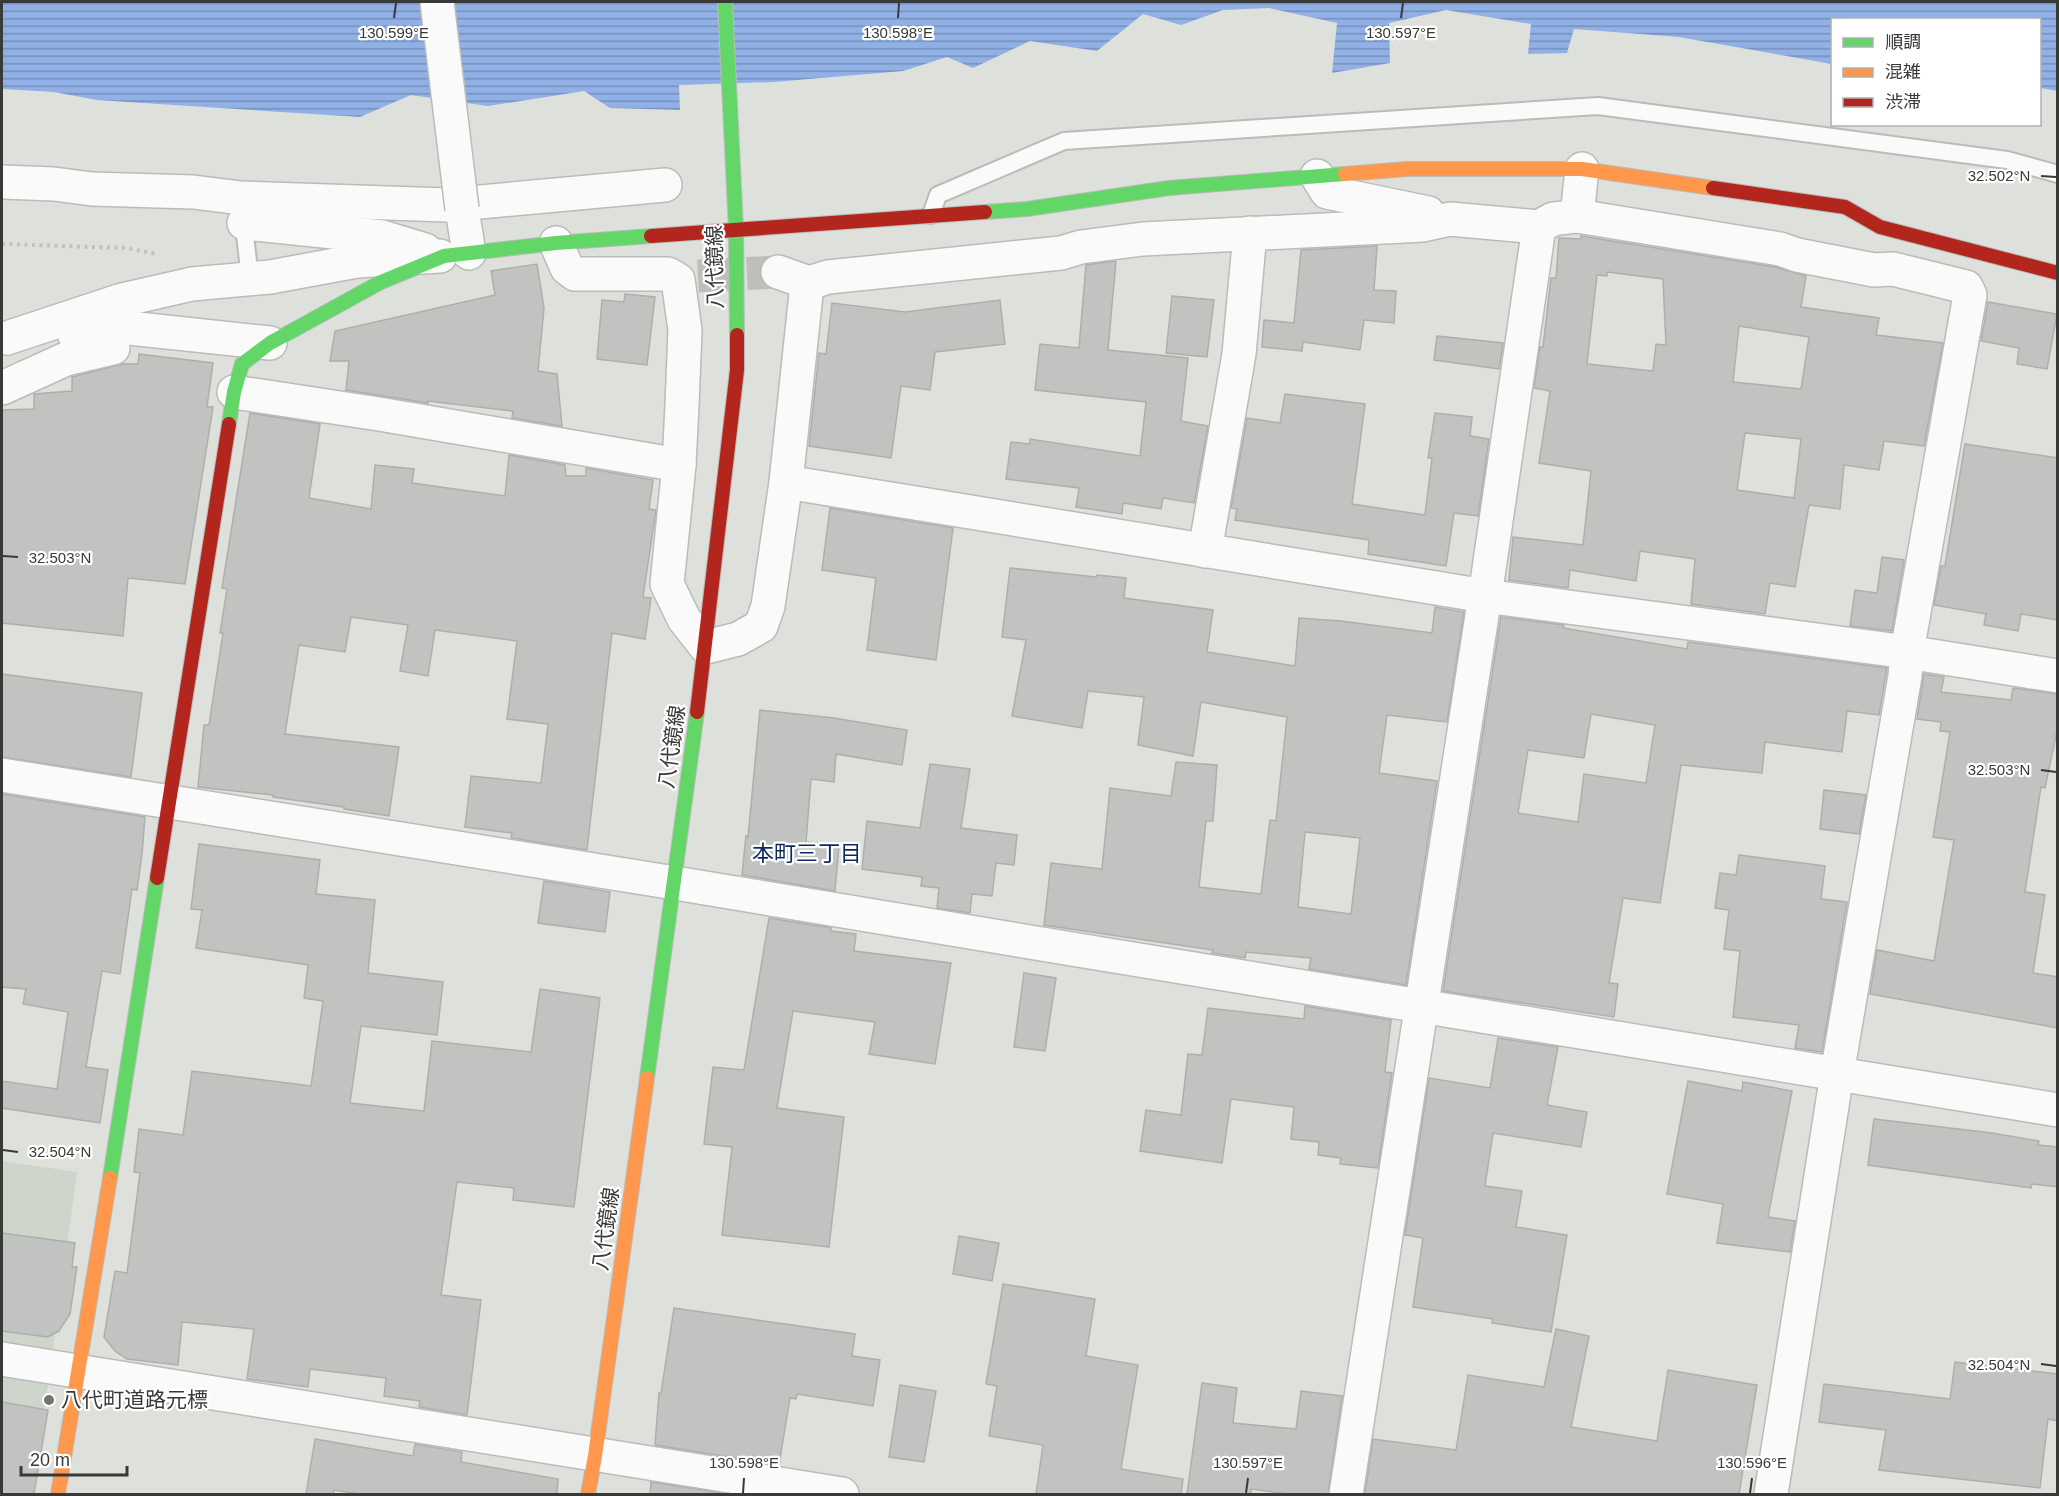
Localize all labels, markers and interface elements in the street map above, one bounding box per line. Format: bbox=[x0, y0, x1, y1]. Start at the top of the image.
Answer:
legend bbox=[1831, 18, 2041, 126]
text: 130.599°E bbox=[359, 24, 429, 41]
text: 130.598°E bbox=[863, 24, 933, 41]
text: 130.597°E bbox=[1366, 24, 1436, 41]
text: 順調 bbox=[1885, 32, 1921, 52]
text: 混雑 bbox=[1885, 62, 1921, 82]
text: 渋滞 bbox=[1885, 92, 1921, 112]
text: 32.502°N bbox=[1968, 167, 2030, 184]
street label: 八代鏡線 bbox=[702, 225, 727, 309]
text: 32.503°N bbox=[29, 549, 91, 566]
street label: 八代鏡線 bbox=[654, 704, 689, 790]
text: 32.503°N bbox=[1968, 761, 2030, 778]
district label: 本町三丁目 bbox=[752, 841, 862, 866]
text: 32.504°N bbox=[29, 1143, 91, 1160]
street label: 八代鏡線 bbox=[588, 1186, 623, 1272]
text: 32.504°N bbox=[1968, 1356, 2030, 1373]
place label: 八代町道路元標 bbox=[61, 1388, 208, 1411]
marker: 八代町道路元標 bbox=[42, 1393, 56, 1407]
scale bar bbox=[21, 1439, 128, 1477]
text: 20 m bbox=[30, 1450, 70, 1470]
text: 130.598°E bbox=[709, 1454, 779, 1471]
text: 130.597°E bbox=[1213, 1454, 1283, 1471]
text: 130.596°E bbox=[1717, 1454, 1787, 1471]

